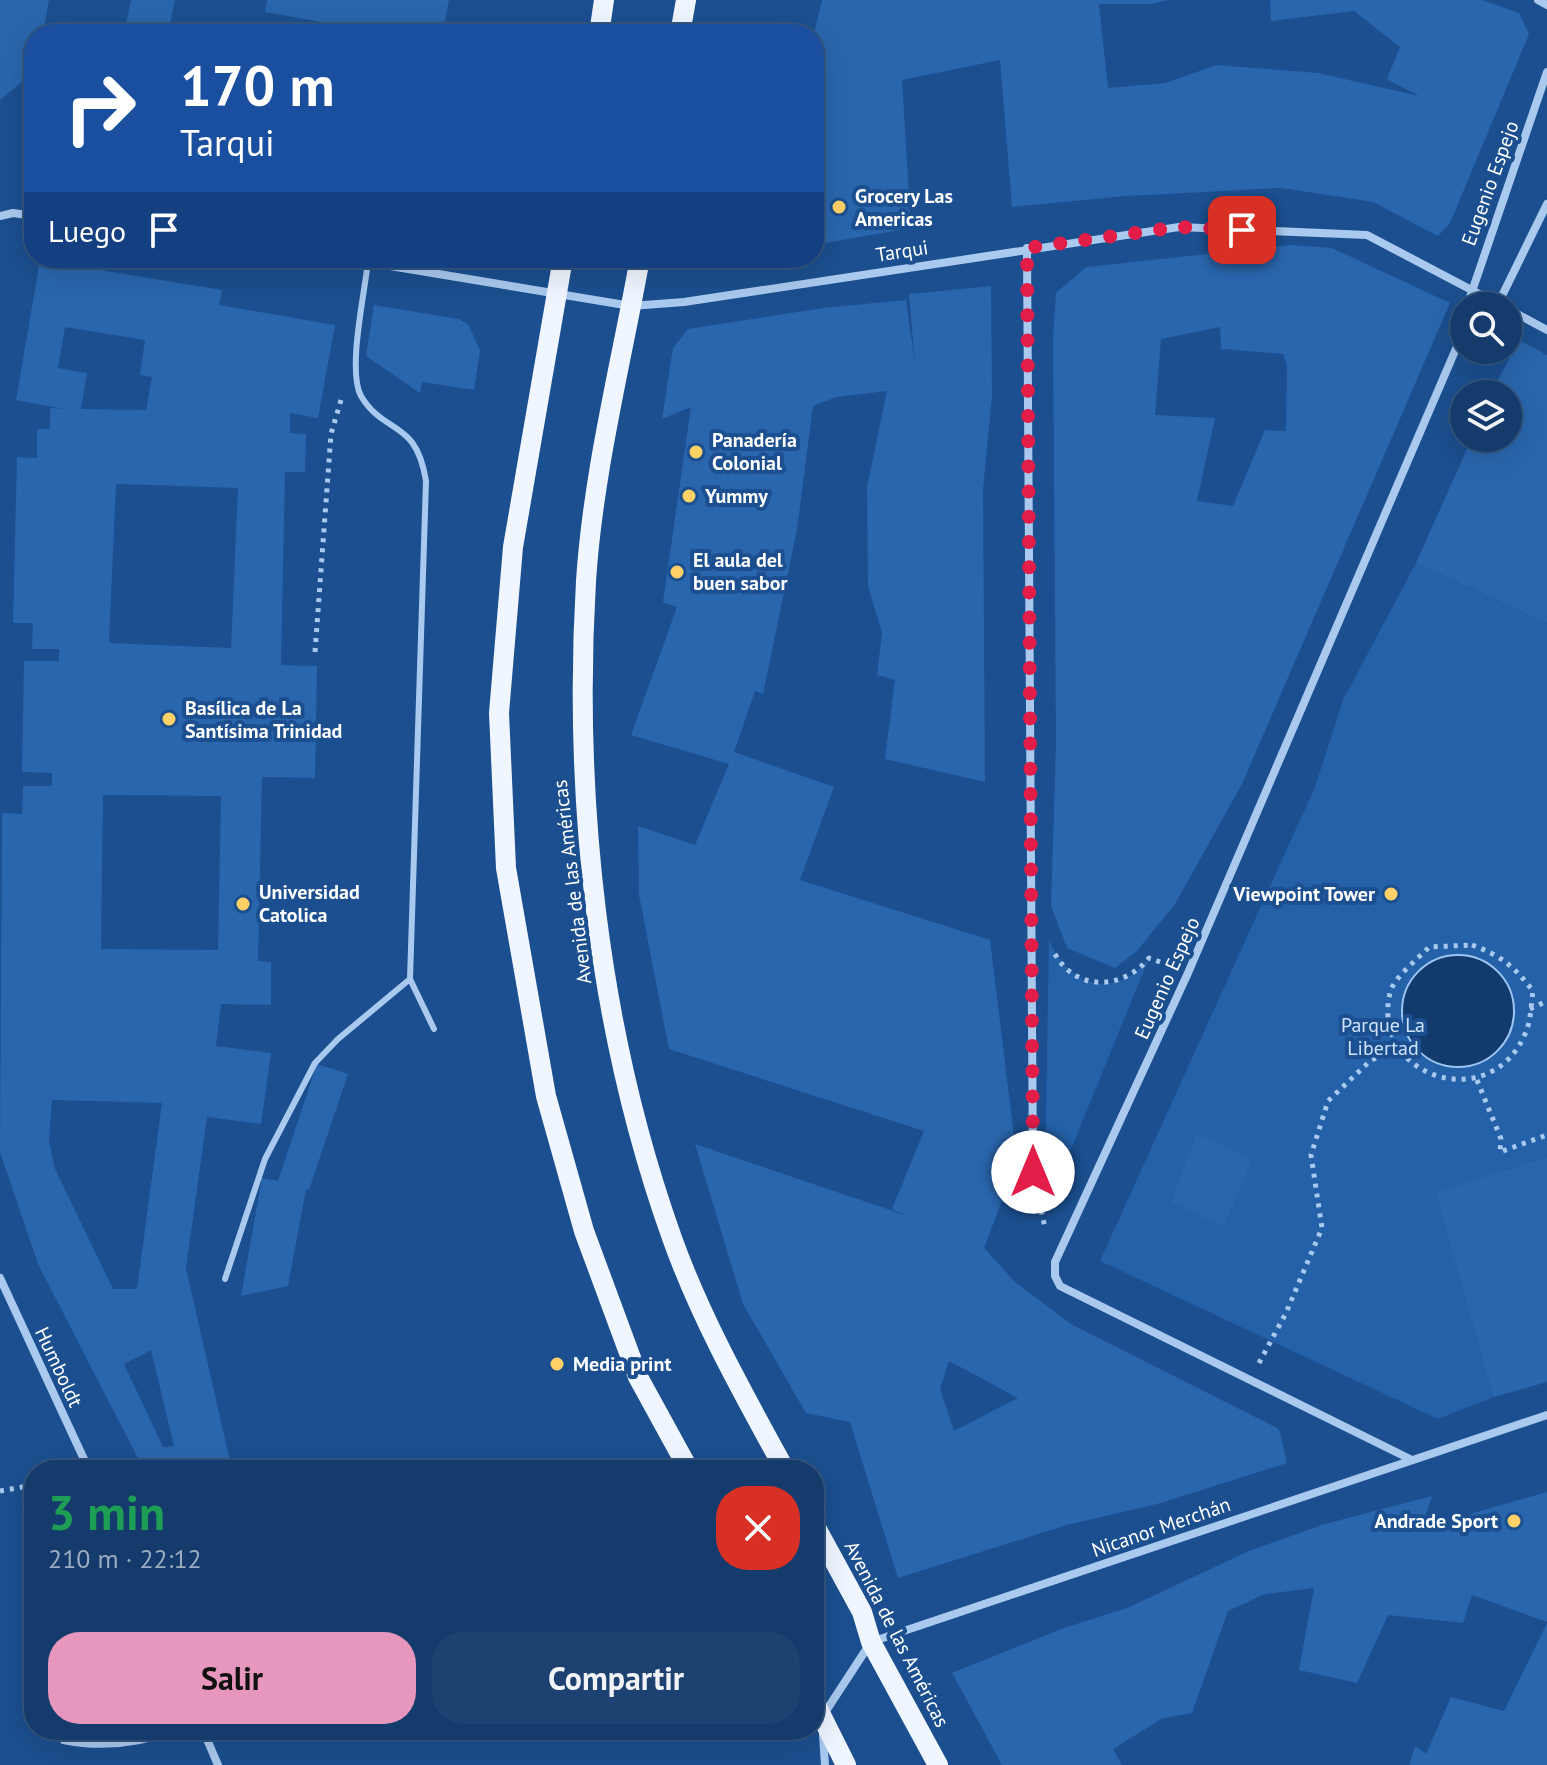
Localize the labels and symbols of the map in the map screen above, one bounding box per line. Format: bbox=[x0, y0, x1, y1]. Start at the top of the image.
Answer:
street label: Eugenio Espejo bbox=[1455, 117, 1525, 249]
place label: Grocery Las Americas bbox=[855, 183, 953, 232]
pin bbox=[1208, 196, 1276, 264]
marker: Grocery Las Americas bbox=[830, 198, 848, 216]
street label: Tarqui bbox=[874, 234, 930, 268]
place label: Panadería Colonial bbox=[712, 427, 797, 476]
marker: Panadería Colonial bbox=[687, 443, 705, 461]
place label: Yummy bbox=[704, 483, 768, 509]
marker: Yummy bbox=[680, 487, 698, 505]
place label: El aula del buen sabor bbox=[693, 547, 787, 596]
marker: El aula del buen sabor bbox=[668, 563, 686, 581]
place label: Basílica de La Santísima Trinidad bbox=[185, 695, 342, 744]
marker: Basílica de La Santísima Trinidad bbox=[160, 710, 178, 728]
street label: Avenida de las Américas bbox=[547, 778, 597, 986]
place label: Universidad Catolica bbox=[259, 879, 360, 928]
place label: Viewpoint Tower bbox=[1232, 881, 1375, 907]
marker: Viewpoint Tower bbox=[1382, 885, 1400, 903]
marker: Universidad Catolica bbox=[234, 895, 252, 913]
street label: Eugenio Espejo bbox=[1128, 913, 1206, 1043]
park label: Parque La Libertad bbox=[1341, 1012, 1425, 1061]
position arrow bbox=[991, 1130, 1075, 1214]
street label: Humboldt bbox=[29, 1323, 89, 1411]
place label: Media print bbox=[573, 1351, 671, 1377]
marker: Media print bbox=[548, 1355, 566, 1373]
street label: Nicanor Merchán bbox=[1088, 1491, 1234, 1563]
place label: Andrade Sport bbox=[1375, 1508, 1498, 1534]
marker: Andrade Sport bbox=[1505, 1512, 1523, 1530]
street label: Avenida de las Américas bbox=[839, 1536, 955, 1732]

